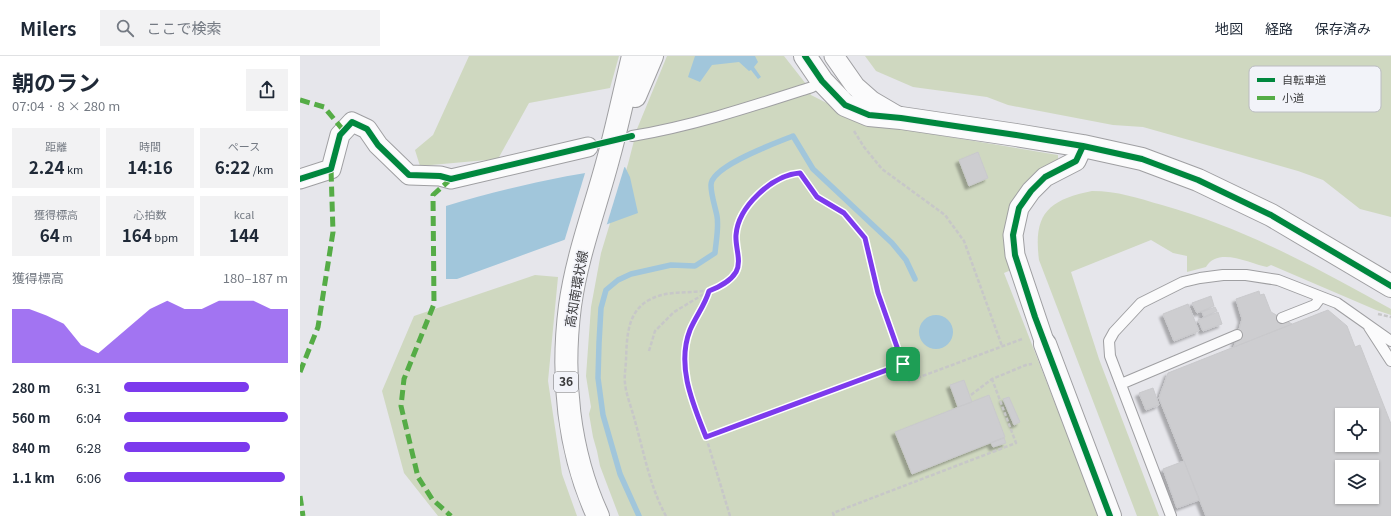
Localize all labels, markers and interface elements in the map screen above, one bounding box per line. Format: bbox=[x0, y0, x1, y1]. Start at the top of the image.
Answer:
search box bbox=[100, 10, 380, 46]
text: Milers bbox=[20, 14, 76, 41]
icon: search bbox=[114, 17, 136, 39]
text: ここで検索 bbox=[146, 17, 221, 38]
text: 地図 bbox=[1215, 18, 1243, 38]
text: 経路 bbox=[1265, 18, 1293, 38]
text: 保存済み bbox=[1315, 18, 1371, 38]
text: 朝のラン bbox=[12, 65, 100, 97]
legend bbox=[1249, 66, 1381, 112]
button: share bbox=[246, 69, 288, 111]
text: 自転車道 bbox=[1282, 71, 1326, 87]
text: 小道 bbox=[1282, 89, 1304, 105]
text: 07:04 · 8 × 280 m bbox=[12, 96, 120, 115]
text: 距離 bbox=[45, 138, 67, 154]
text: 時間 bbox=[139, 138, 161, 154]
text: ペース bbox=[228, 138, 260, 154]
text: 2.24 bbox=[29, 154, 64, 179]
text: 14:16 bbox=[127, 154, 173, 179]
text: 6:22 bbox=[215, 154, 250, 179]
text: km bbox=[64, 161, 83, 177]
text: /km bbox=[250, 161, 273, 177]
text: 獲得標高 bbox=[34, 206, 78, 222]
text: 心拍数 bbox=[134, 206, 167, 222]
text: kcal bbox=[234, 206, 254, 222]
text: 64 bbox=[40, 222, 60, 247]
text: 164 bbox=[122, 222, 152, 247]
text: 144 bbox=[229, 222, 259, 247]
text: m bbox=[60, 229, 72, 245]
text: bpm bbox=[152, 229, 178, 245]
street label: 高知南環状線 bbox=[559, 249, 592, 329]
text: 獲得標高 bbox=[12, 268, 64, 287]
text: 180–187 m bbox=[223, 268, 288, 287]
pin bbox=[886, 347, 920, 381]
icon: arrive bbox=[892, 353, 914, 375]
road number: 36 bbox=[554, 372, 578, 392]
text: 280 m bbox=[12, 378, 51, 397]
text: 6:31 bbox=[76, 378, 101, 397]
text: 560 m bbox=[12, 408, 51, 427]
text: 6:04 bbox=[76, 408, 101, 427]
map controls bbox=[1335, 408, 1379, 504]
button: locate bbox=[1335, 408, 1379, 452]
text: 840 m bbox=[12, 438, 51, 457]
text: 6:28 bbox=[76, 438, 101, 457]
button: layers bbox=[1335, 460, 1379, 504]
text: 1.1 km bbox=[12, 468, 55, 487]
text: 6:06 bbox=[76, 468, 101, 487]

